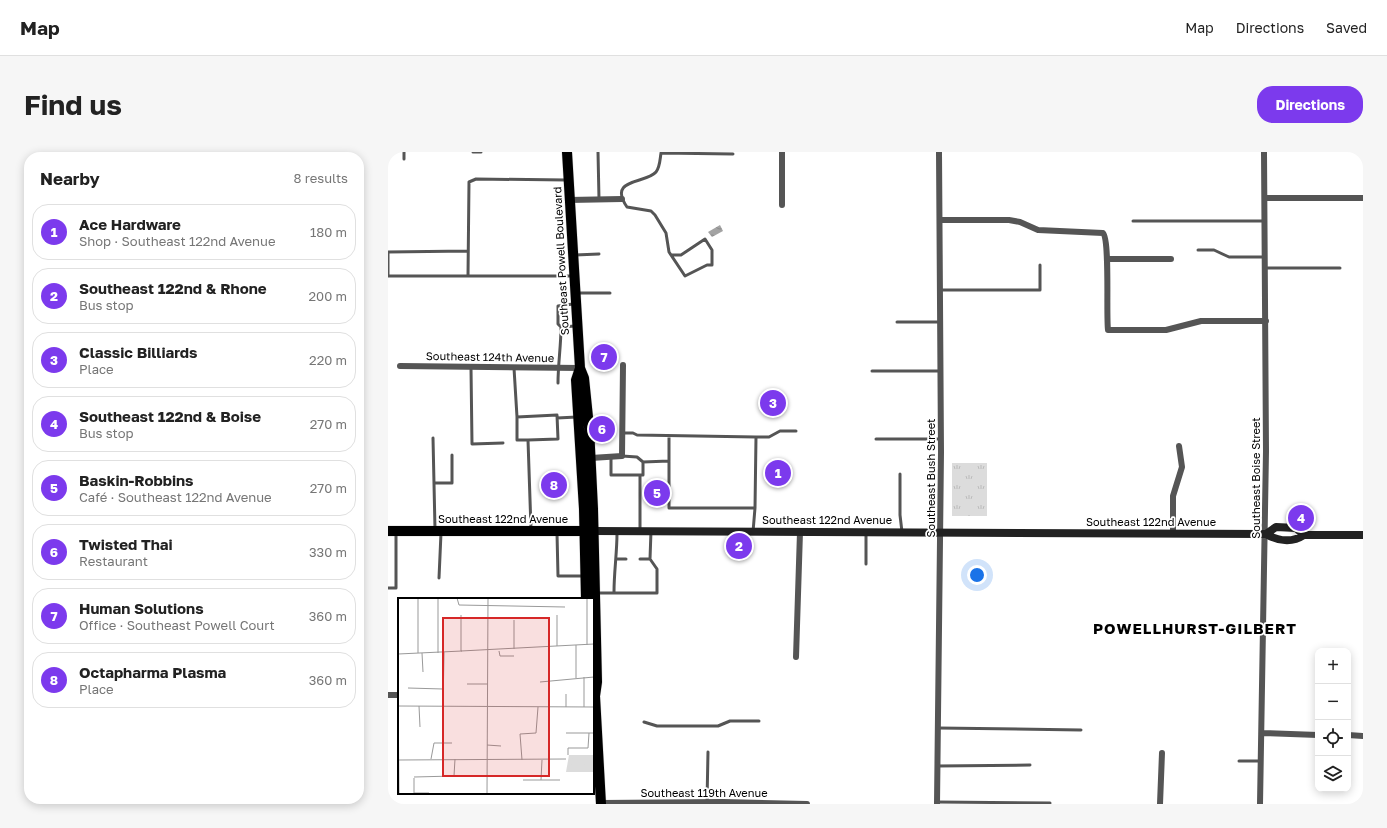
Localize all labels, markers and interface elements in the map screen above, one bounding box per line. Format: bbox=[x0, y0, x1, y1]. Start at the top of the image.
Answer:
text: Map bbox=[20, 16, 60, 39]
text: Map bbox=[1185, 19, 1214, 36]
text: Directions bbox=[1236, 19, 1304, 36]
text: Saved bbox=[1326, 19, 1367, 36]
button: Directions bbox=[1257, 86, 1363, 123]
text: Find us bbox=[24, 88, 122, 121]
text: Nearby bbox=[40, 168, 100, 189]
text: 8 results bbox=[294, 170, 348, 186]
street label: Southeast Powell Boulevard bbox=[550, 186, 571, 336]
text: Ace Hardware bbox=[79, 215, 181, 233]
text: 1 bbox=[51, 224, 57, 240]
text: 180 m bbox=[310, 224, 347, 240]
text: Shop · Southeast 122nd Avenue bbox=[79, 233, 275, 249]
text: Southeast 122nd & Rhone bbox=[79, 279, 267, 297]
text: 2 bbox=[50, 288, 58, 304]
text: 200 m bbox=[309, 288, 347, 304]
text: Bus stop bbox=[79, 297, 134, 313]
pin: 7 bbox=[591, 342, 617, 372]
text: Classic Billiards bbox=[79, 343, 197, 361]
street label: Southeast 124th Avenue bbox=[426, 349, 554, 364]
text: 3 bbox=[50, 352, 58, 368]
text: 220 m bbox=[309, 352, 347, 368]
text: Place bbox=[79, 361, 114, 377]
pin: 3 bbox=[760, 388, 786, 418]
text: Southeast 122nd & Boise bbox=[79, 407, 261, 425]
pin: 6 bbox=[589, 414, 615, 444]
text: 4 bbox=[50, 416, 58, 432]
text: 270 m bbox=[310, 416, 347, 432]
street label: Southeast Boise Street bbox=[1249, 417, 1262, 539]
street label: Southeast Bush Street bbox=[924, 419, 937, 537]
text: Bus stop bbox=[79, 425, 134, 441]
pin: 1 bbox=[765, 458, 791, 488]
pin: 8 bbox=[541, 470, 567, 500]
text: Baskin-Robbins bbox=[79, 471, 194, 489]
pin: 5 bbox=[644, 478, 670, 508]
text: 5 bbox=[50, 480, 58, 496]
text: 270 m bbox=[310, 480, 347, 496]
text: Café · Southeast 122nd Avenue bbox=[79, 489, 272, 505]
pin: 4 bbox=[1288, 503, 1314, 533]
street label: Southeast 122nd Avenue bbox=[438, 512, 568, 525]
street label: Southeast 122nd Avenue bbox=[762, 513, 892, 526]
street label: Southeast 122nd Avenue bbox=[1086, 515, 1216, 528]
pin: 2 bbox=[726, 531, 752, 561]
text: Twisted Thai bbox=[79, 535, 173, 553]
text: 6 bbox=[50, 544, 58, 560]
text: 330 m bbox=[309, 544, 347, 560]
text: Restaurant bbox=[79, 553, 148, 569]
your location bbox=[967, 565, 987, 585]
inset map bbox=[398, 598, 594, 794]
text: Human Solutions bbox=[79, 599, 204, 617]
text: 7 bbox=[50, 608, 58, 624]
text: 360 m bbox=[309, 608, 347, 624]
text: Office · Southeast Powell Court bbox=[79, 617, 275, 633]
district label: POWELLHURST-GILBERT bbox=[1093, 619, 1297, 637]
map controls bbox=[1315, 648, 1351, 792]
button: + bbox=[1315, 648, 1351, 684]
text: Octapharma Plasma bbox=[79, 663, 226, 681]
text: 8 bbox=[50, 672, 58, 688]
text: 360 m bbox=[309, 672, 347, 688]
text: Place bbox=[79, 681, 114, 697]
button: − bbox=[1315, 684, 1351, 720]
button: locate bbox=[1315, 720, 1351, 756]
button: layers bbox=[1315, 756, 1351, 792]
street label: Southeast 119th Avenue bbox=[640, 786, 768, 799]

